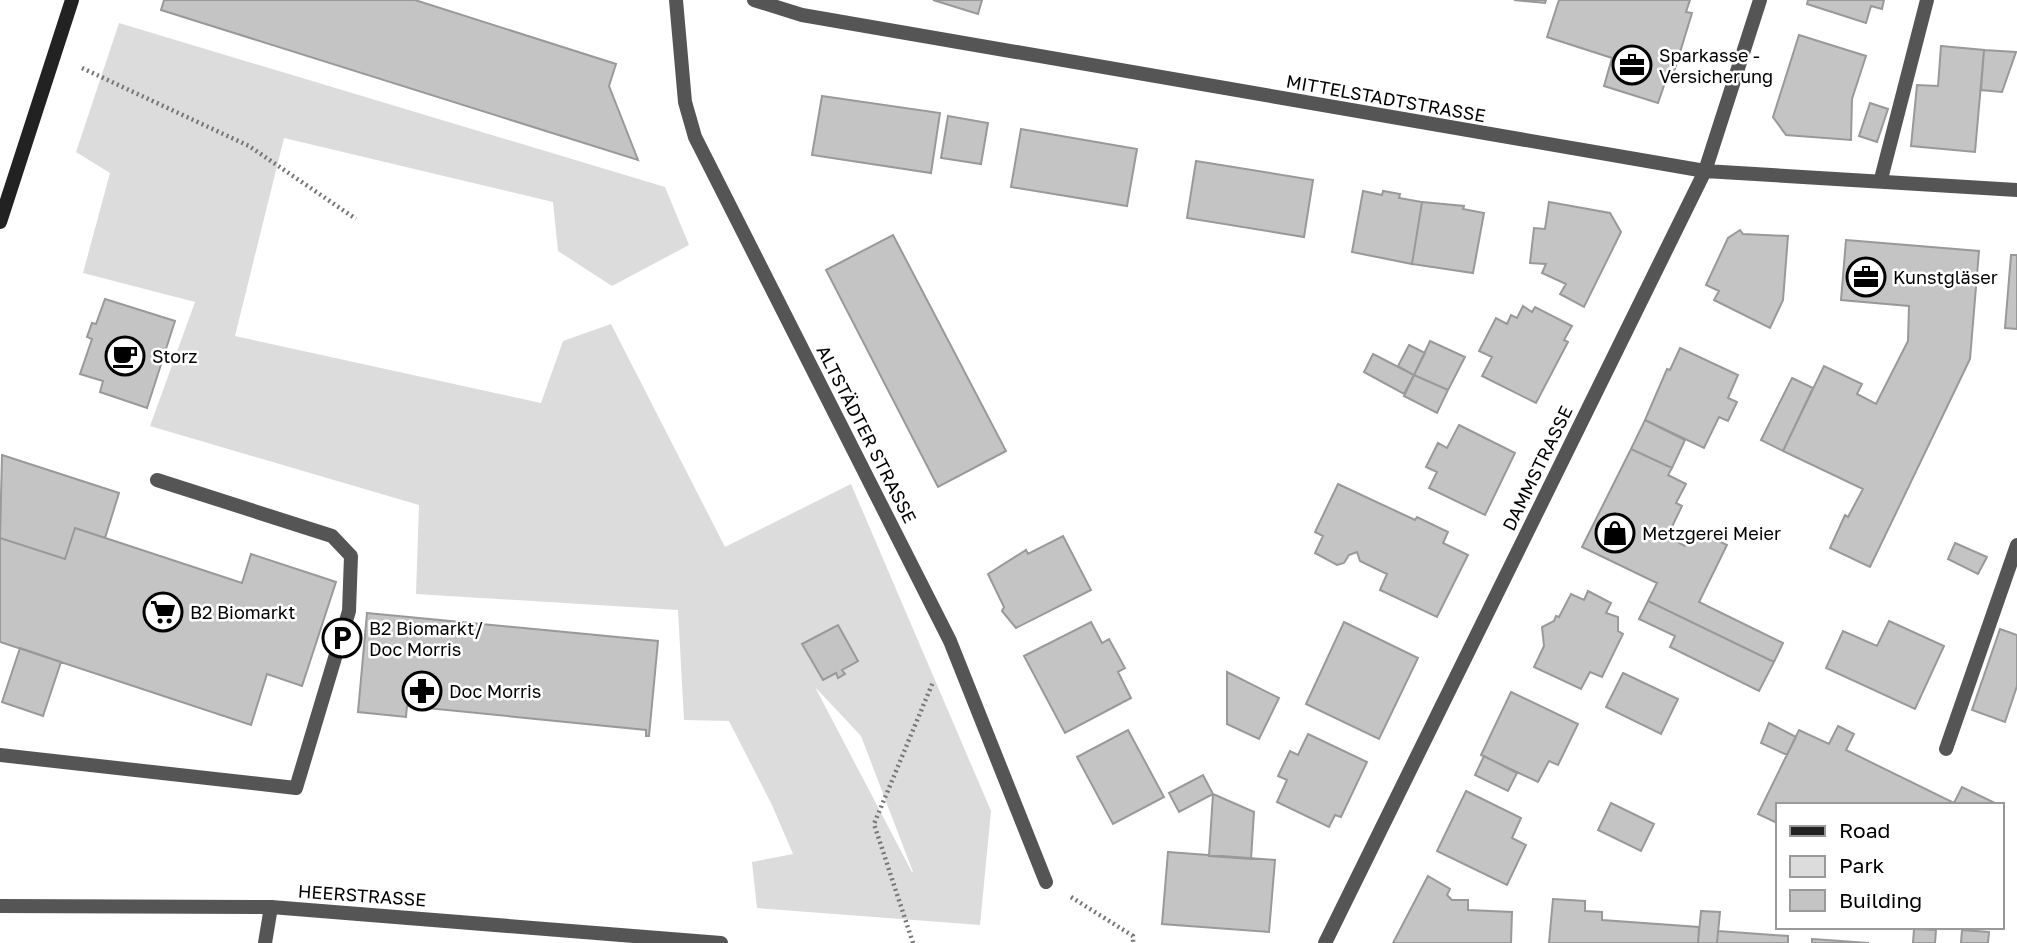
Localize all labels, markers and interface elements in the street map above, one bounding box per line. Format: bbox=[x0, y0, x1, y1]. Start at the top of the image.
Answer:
office icon: Sparkasse - Versicherung bbox=[1611, 44, 1653, 86]
place label: Sparkasse - Versicherung bbox=[1659, 44, 1773, 87]
street label: MITTELSTADTSTRASSE bbox=[1285, 70, 1487, 126]
office icon: Kunstgläser bbox=[1845, 256, 1887, 298]
place label: Kunstgläser bbox=[1893, 266, 1998, 288]
cafe icon: Storz bbox=[104, 335, 146, 377]
street label: ALTSTÄDTER STRASSE bbox=[813, 341, 921, 527]
place label: Storz bbox=[152, 345, 198, 367]
street label: DAMMSTRASSE bbox=[1497, 402, 1577, 534]
shop icon: Metzgerei Meier bbox=[1594, 512, 1636, 554]
place label: Metzgerei Meier bbox=[1642, 522, 1781, 544]
supermarket icon: B2 Biomarkt bbox=[142, 591, 184, 633]
place label: B2 Biomarkt bbox=[190, 601, 296, 623]
parking icon: B2 Biomarkt/ Doc Morris bbox=[321, 617, 363, 659]
place label: B2 Biomarkt/ Doc Morris bbox=[369, 617, 483, 660]
pharmacy icon: Doc Morris bbox=[401, 670, 443, 712]
place label: Doc Morris bbox=[449, 680, 541, 702]
legend bbox=[1776, 803, 2003, 929]
text: Road bbox=[1839, 817, 1890, 843]
text: Park bbox=[1839, 852, 1885, 878]
street label: HEERSTRASSE bbox=[297, 880, 427, 910]
text: Building bbox=[1839, 887, 1922, 913]

